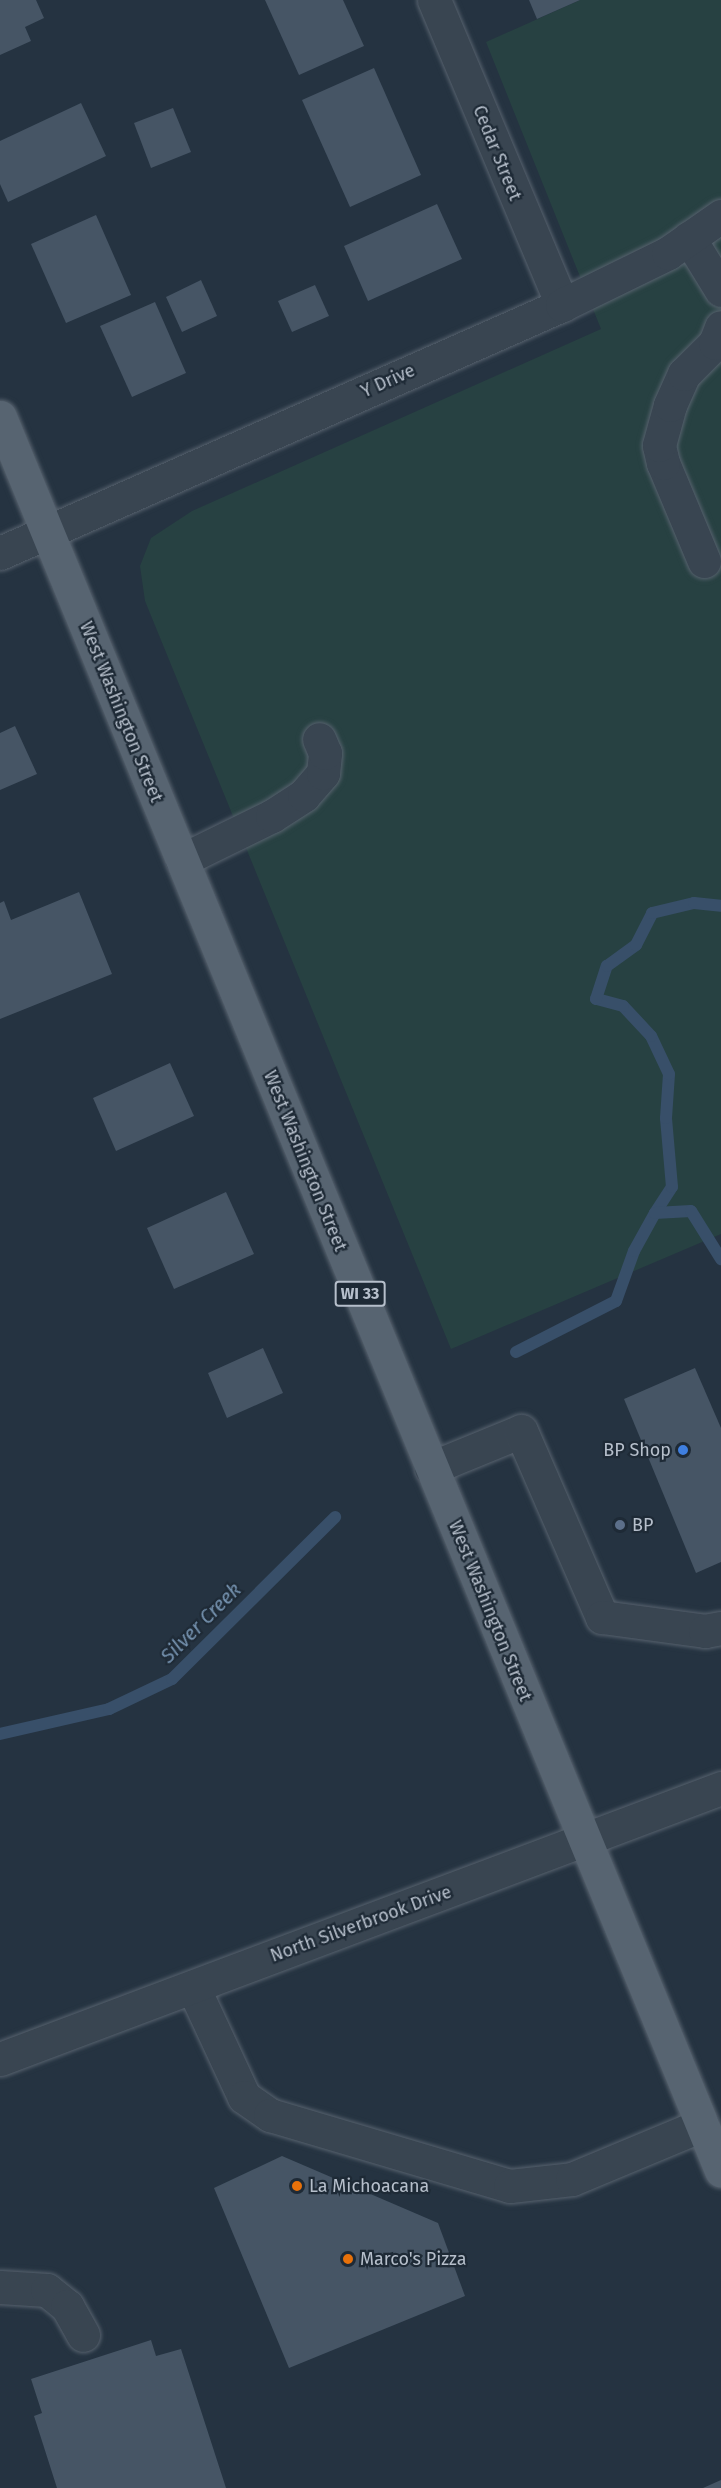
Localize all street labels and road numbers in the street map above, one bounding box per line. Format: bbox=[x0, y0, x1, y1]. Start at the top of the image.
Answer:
street label: Cedar Street bbox=[468, 102, 526, 204]
street label: Y Drive bbox=[358, 360, 418, 402]
street label: West Washington Street bbox=[75, 619, 167, 805]
street label: West Washington Street bbox=[259, 1068, 351, 1254]
road number: WI 33 bbox=[334, 1281, 386, 1307]
street label: West Washington Street bbox=[444, 1518, 536, 1704]
street label: North Silverbrook Drive bbox=[267, 1881, 455, 1967]

